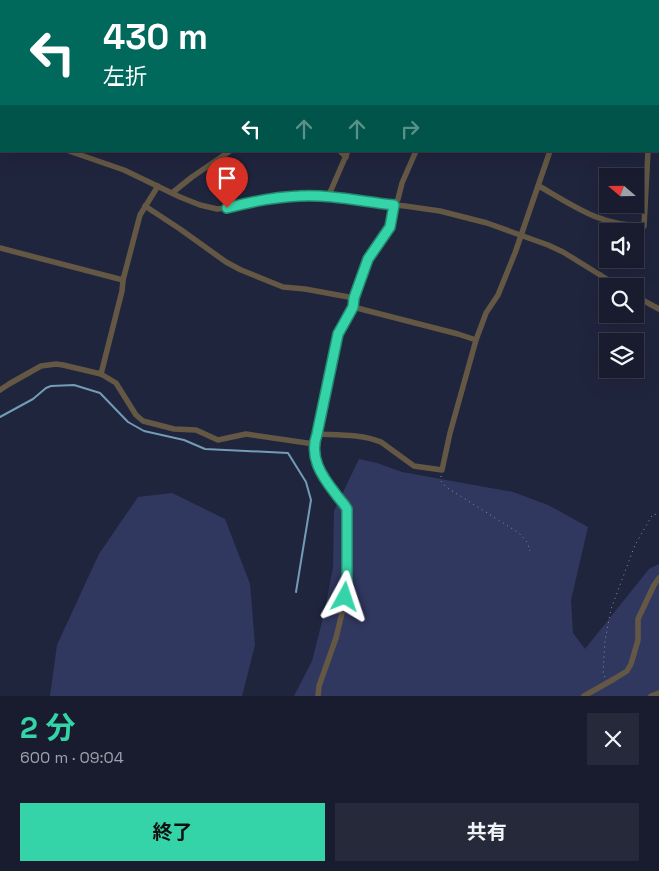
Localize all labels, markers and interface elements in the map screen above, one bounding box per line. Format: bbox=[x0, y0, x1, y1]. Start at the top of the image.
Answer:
text: 430 m bbox=[103, 15, 208, 59]
icon: left bbox=[20, 20, 85, 85]
text: 左折 bbox=[103, 62, 147, 90]
icon: left bbox=[237, 115, 265, 143]
icon: ahead bbox=[290, 115, 318, 143]
icon: ahead bbox=[343, 115, 371, 143]
icon: right bbox=[396, 115, 424, 143]
pin bbox=[206, 157, 248, 208]
icon: arrive bbox=[213, 164, 241, 192]
north arrow bbox=[599, 168, 644, 212]
map controls bbox=[599, 168, 644, 378]
button: sound bbox=[599, 223, 644, 268]
button: search bbox=[599, 278, 644, 323]
button: layers bbox=[599, 333, 644, 378]
position arrow bbox=[318, 570, 370, 622]
text: 2 分 bbox=[20, 708, 75, 747]
button: close bbox=[587, 713, 639, 765]
text: 600 m · 09:04 bbox=[20, 747, 124, 768]
button: 終了 bbox=[20, 803, 325, 861]
button: 共有 bbox=[335, 803, 639, 861]

